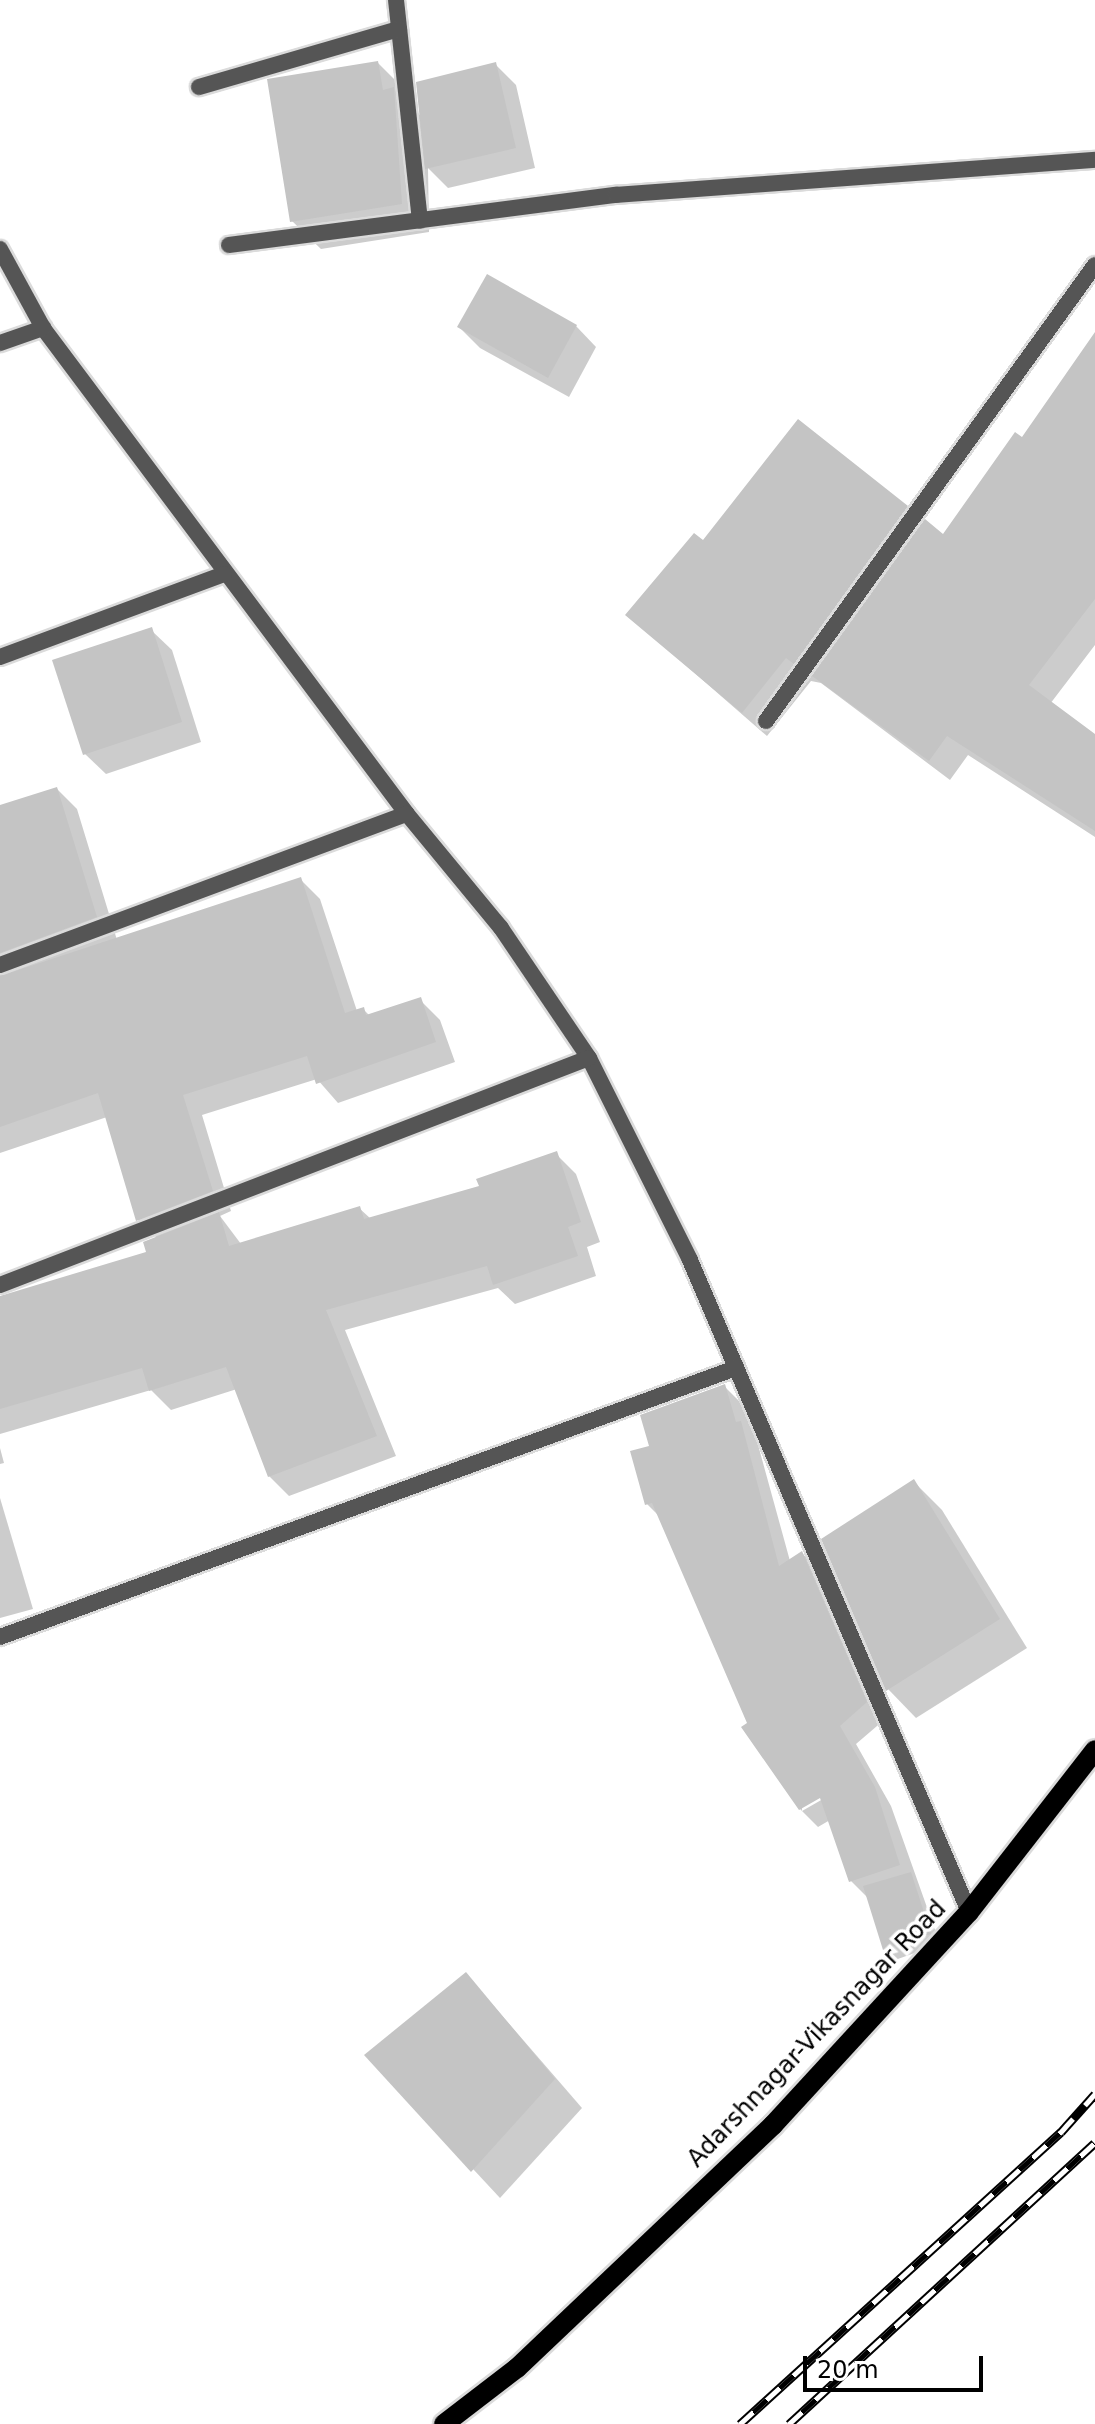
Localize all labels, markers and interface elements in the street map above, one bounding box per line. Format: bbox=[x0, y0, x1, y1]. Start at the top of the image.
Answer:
street label: Adarshnagar-Vikasnagar Road bbox=[682, 1895, 952, 2173]
scale bar bbox=[807, 2340, 987, 2390]
text: 20 m bbox=[817, 2356, 879, 2384]

